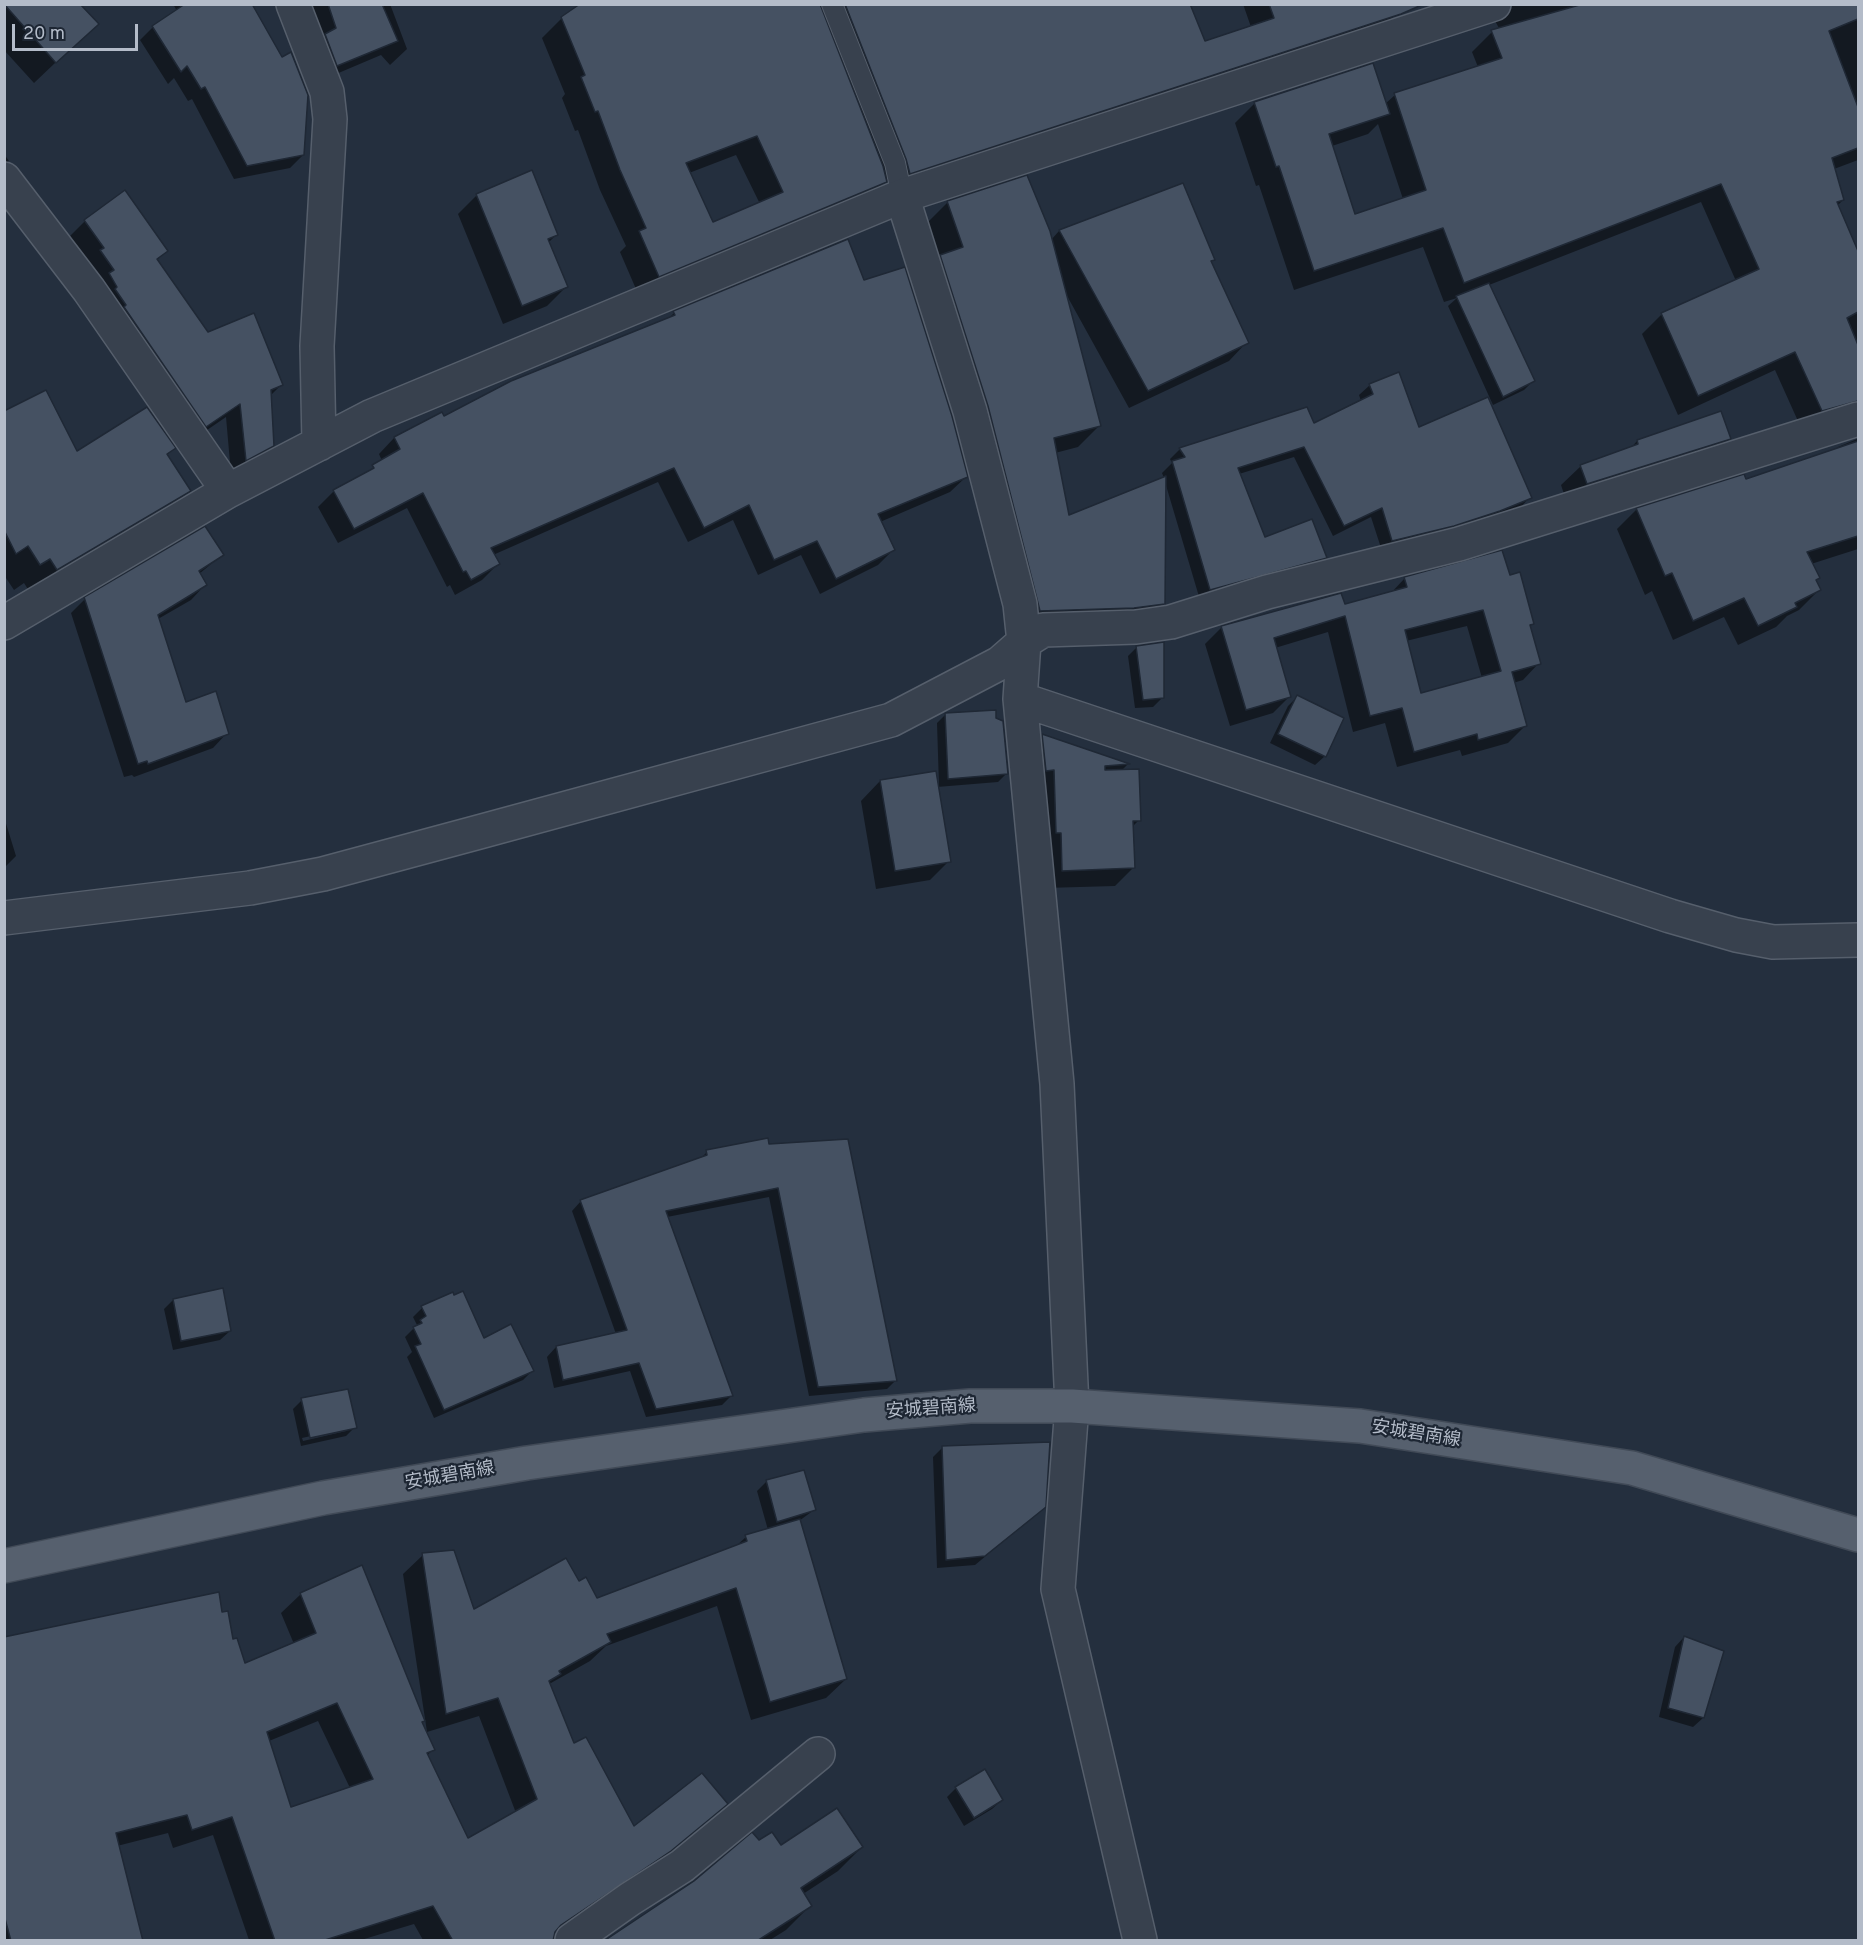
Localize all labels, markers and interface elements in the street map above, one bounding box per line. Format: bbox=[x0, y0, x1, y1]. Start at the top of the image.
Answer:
scale bar bbox=[15, 12, 141, 50]
text: 20 m bbox=[23, 23, 65, 46]
street label: 安城碧南線 bbox=[885, 1396, 977, 1424]
street label: 安城碧南線 bbox=[1370, 1417, 1462, 1453]
street label: 安城碧南線 bbox=[404, 1459, 496, 1495]

